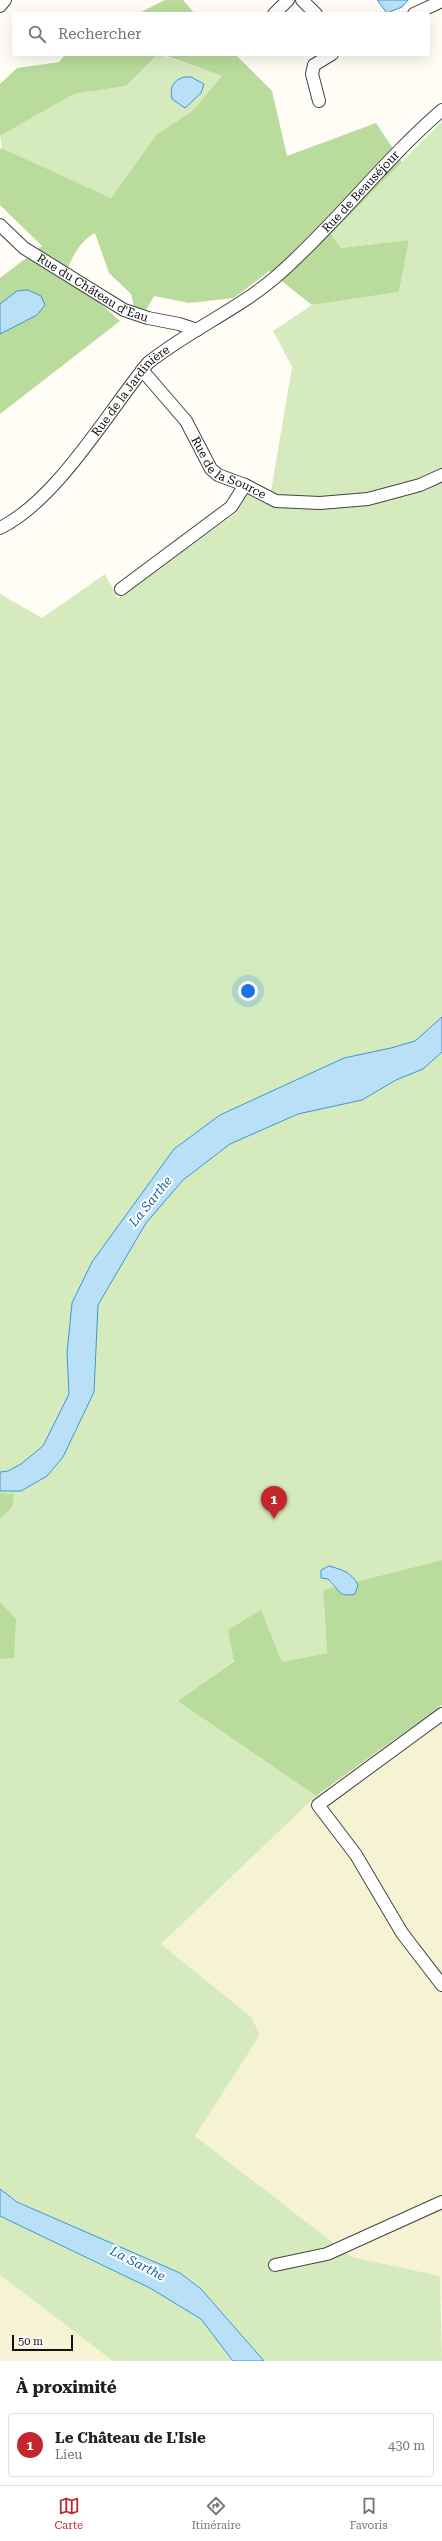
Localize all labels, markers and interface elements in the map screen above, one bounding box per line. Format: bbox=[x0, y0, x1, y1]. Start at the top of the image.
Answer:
search box bbox=[12, 12, 430, 56]
icon: search bbox=[26, 23, 48, 45]
text: Rechercher bbox=[58, 25, 141, 43]
street label: Rue de Beauséjour bbox=[319, 148, 402, 235]
street label: Rue du Château d'Eau bbox=[34, 251, 151, 325]
street label: Rue de la Jardinière bbox=[89, 342, 172, 439]
street label: Rue de la Source bbox=[188, 434, 269, 502]
your location bbox=[238, 981, 258, 1001]
water label: La Sarthe bbox=[125, 1173, 175, 1230]
pin: 1 bbox=[261, 1486, 287, 1519]
water label: La Sarthe bbox=[107, 2243, 168, 2284]
scale bar bbox=[12, 2333, 73, 2352]
text: 50 m bbox=[18, 2335, 43, 2348]
text: À proximité bbox=[16, 2377, 117, 2397]
text: Le Château de L'Isle bbox=[55, 2429, 206, 2447]
text: 1 bbox=[26, 2438, 34, 2453]
text: 430 m bbox=[388, 2438, 425, 2453]
text: Lieu bbox=[55, 2447, 82, 2462]
tab: Carte bbox=[54, 2495, 83, 2532]
tab: Itinéraire bbox=[192, 2495, 241, 2532]
tab: Favoris bbox=[350, 2495, 388, 2532]

